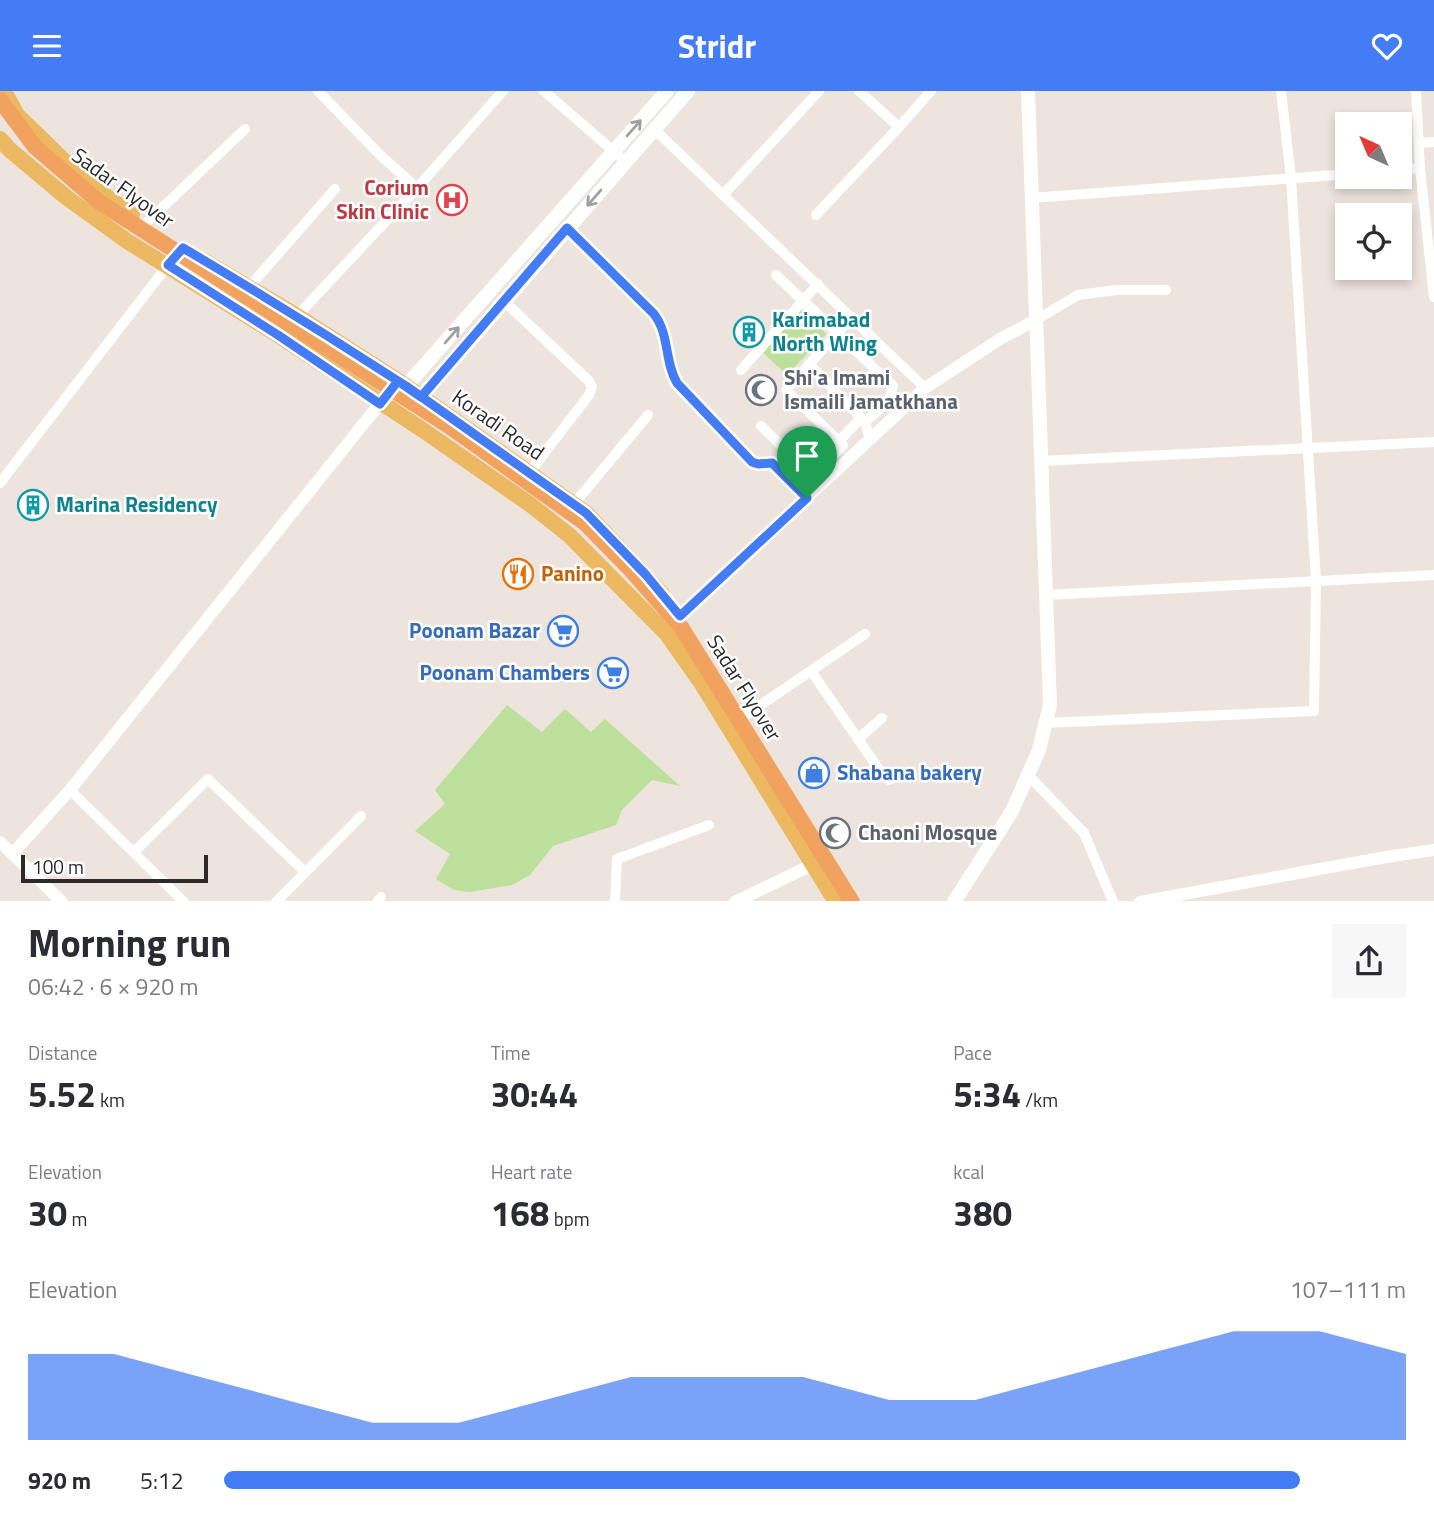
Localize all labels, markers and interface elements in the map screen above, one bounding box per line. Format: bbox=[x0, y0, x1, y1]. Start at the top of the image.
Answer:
text: Stridr bbox=[678, 22, 756, 70]
icon: menu bbox=[28, 27, 66, 65]
icon: heart bbox=[1368, 27, 1406, 65]
north arrow bbox=[1335, 112, 1412, 189]
map controls bbox=[1335, 112, 1412, 280]
one-way arrow bbox=[626, 119, 642, 137]
street label: Sadar Flyover bbox=[66, 139, 182, 235]
place label: Corium Skin Clinic bbox=[336, 171, 429, 227]
hospital icon: Corium Skin Clinic bbox=[435, 183, 469, 217]
one-way arrow bbox=[586, 188, 602, 206]
button: locate bbox=[1335, 203, 1412, 280]
place label: Karimabad North Wing bbox=[772, 303, 877, 359]
building icon: Karimabad North Wing bbox=[732, 315, 766, 349]
one-way arrow bbox=[443, 327, 460, 344]
place label: Shi'a Imami Ismaili Jamatkhana bbox=[784, 361, 958, 417]
mosque icon: Shi'a Imami Ismaili Jamatkhana bbox=[744, 373, 778, 407]
street label: Koradi Road bbox=[446, 381, 551, 468]
pin bbox=[777, 426, 837, 498]
icon: arrive bbox=[788, 437, 826, 475]
building icon: Marina Residency bbox=[16, 488, 50, 522]
place label: Marina Residency bbox=[56, 488, 218, 520]
restaurant icon: Panino bbox=[501, 557, 535, 591]
place label: Panino bbox=[541, 557, 604, 589]
place label: Poonam Bazar bbox=[409, 614, 540, 646]
supermarket icon: Poonam Bazar bbox=[546, 614, 580, 648]
street label: Sadar Flyover bbox=[699, 628, 790, 747]
place label: Poonam Chambers bbox=[419, 656, 590, 688]
supermarket icon: Poonam Chambers bbox=[596, 656, 630, 690]
shop icon: Shabana bakery bbox=[797, 756, 831, 790]
place label: Shabana bakery bbox=[837, 756, 982, 788]
mosque icon: Chaoni Mosque bbox=[818, 816, 852, 850]
place label: Chaoni Mosque bbox=[858, 816, 997, 848]
text: 100 m bbox=[32, 852, 84, 881]
scale bar bbox=[21, 853, 208, 884]
text: Morning run bbox=[28, 914, 231, 972]
button: share bbox=[1332, 924, 1406, 998]
text: 06:42 · 6 × 920 m bbox=[28, 969, 198, 1004]
text: Distance bbox=[28, 1038, 97, 1067]
text: Time bbox=[491, 1038, 530, 1067]
text: Pace bbox=[953, 1038, 992, 1067]
text: 5.52 bbox=[28, 1067, 96, 1121]
text: 30:44 bbox=[491, 1067, 578, 1121]
text: 5:34 bbox=[953, 1067, 1021, 1121]
text: km bbox=[96, 1085, 125, 1114]
text: /km bbox=[1021, 1085, 1058, 1114]
text: Elevation bbox=[28, 1157, 102, 1186]
text: Heart rate bbox=[491, 1157, 572, 1186]
text: kcal bbox=[953, 1157, 984, 1186]
text: 30 bbox=[28, 1186, 67, 1240]
text: 168 bbox=[491, 1186, 549, 1240]
text: 380 bbox=[953, 1186, 1012, 1240]
text: m bbox=[67, 1204, 87, 1233]
text: bpm bbox=[549, 1204, 590, 1233]
text: Elevation bbox=[28, 1272, 117, 1307]
text: 107–111 m bbox=[1290, 1272, 1406, 1307]
text: 920 m bbox=[28, 1463, 91, 1498]
text: 5:12 bbox=[140, 1463, 184, 1498]

